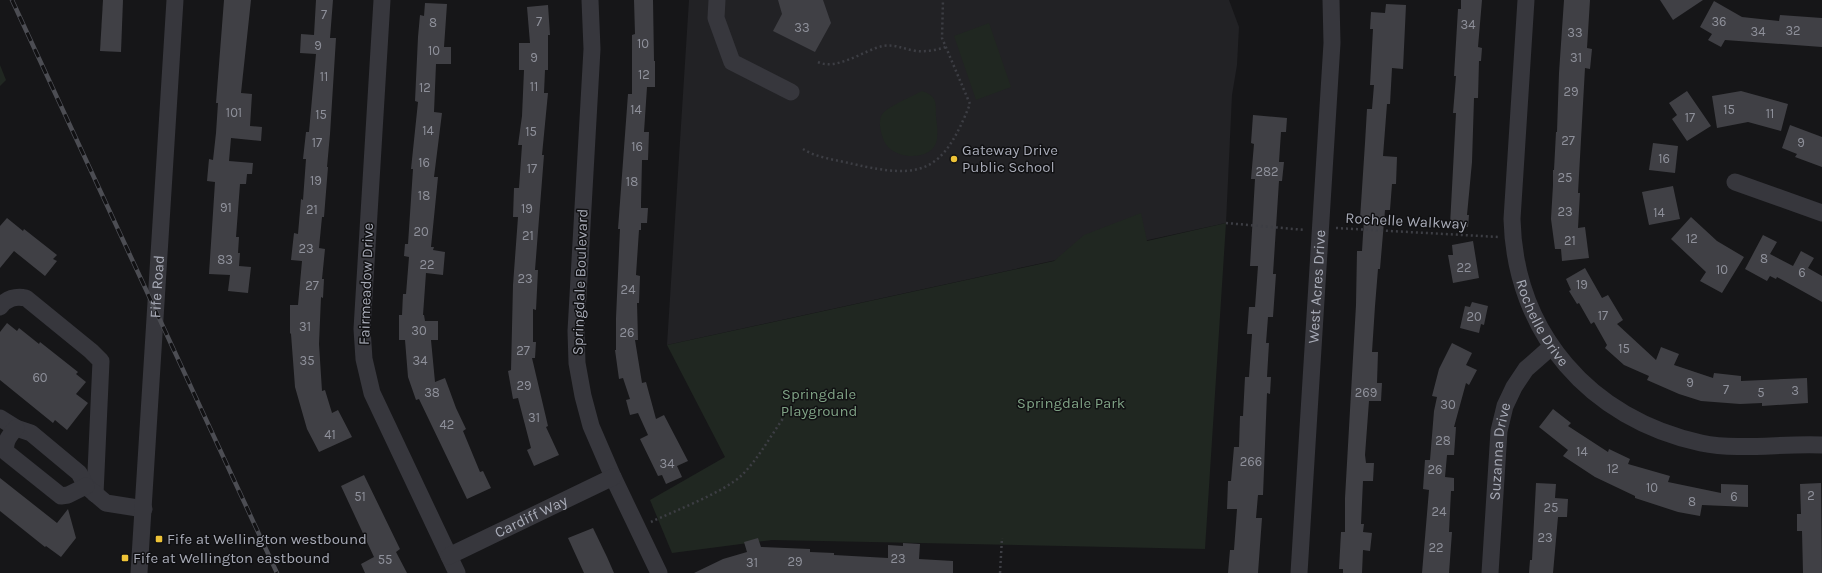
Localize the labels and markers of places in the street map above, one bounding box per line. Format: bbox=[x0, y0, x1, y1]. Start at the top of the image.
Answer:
place label: Gateway Drive Public School bbox=[962, 141, 1058, 176]
marker: Gateway Drive Public School bbox=[949, 154, 959, 164]
place label: Fife at Wellington westbound bbox=[167, 530, 367, 548]
marker: Fife at Wellington westbound bbox=[154, 534, 164, 544]
place label: Fife at Wellington eastbound bbox=[133, 549, 330, 567]
marker: Fife at Wellington eastbound bbox=[120, 553, 130, 563]

